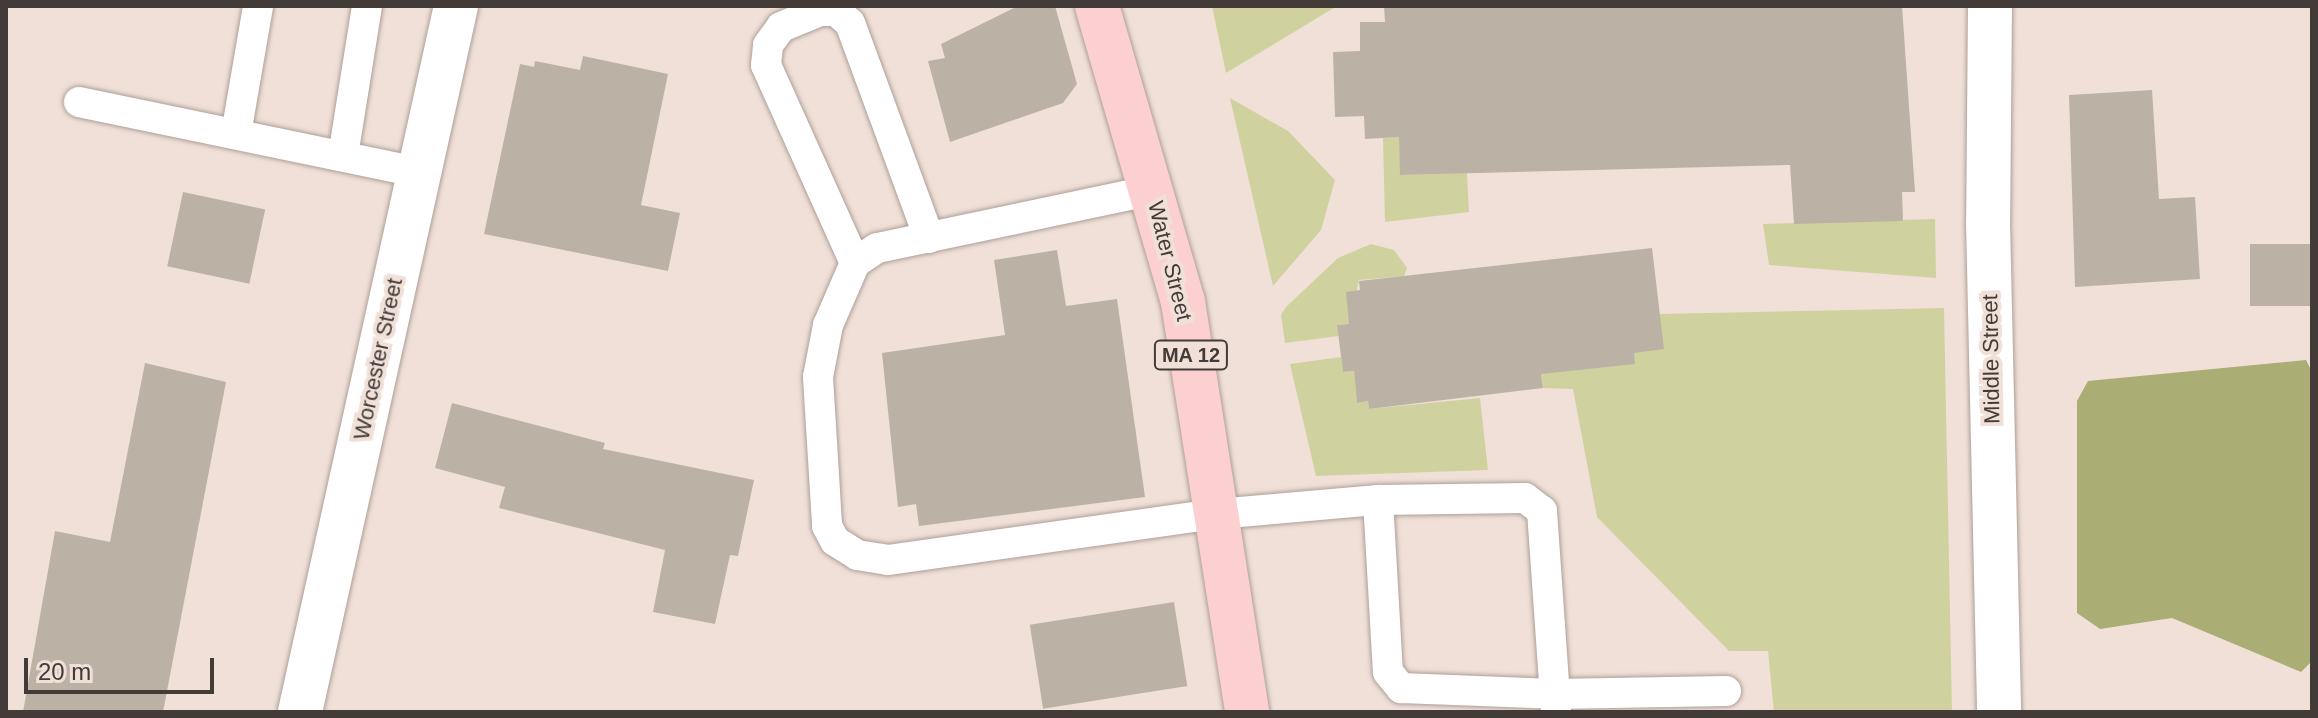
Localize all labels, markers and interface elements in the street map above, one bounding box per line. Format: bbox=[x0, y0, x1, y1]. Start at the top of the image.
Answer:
street label: Water Street bbox=[1142, 198, 1198, 324]
street label: Worcester Street bbox=[348, 276, 408, 442]
street label: Middle Street bbox=[1977, 294, 2005, 424]
road number: MA 12 bbox=[1153, 339, 1229, 371]
scale bar bbox=[28, 642, 218, 692]
text: 20 m bbox=[38, 658, 91, 685]

